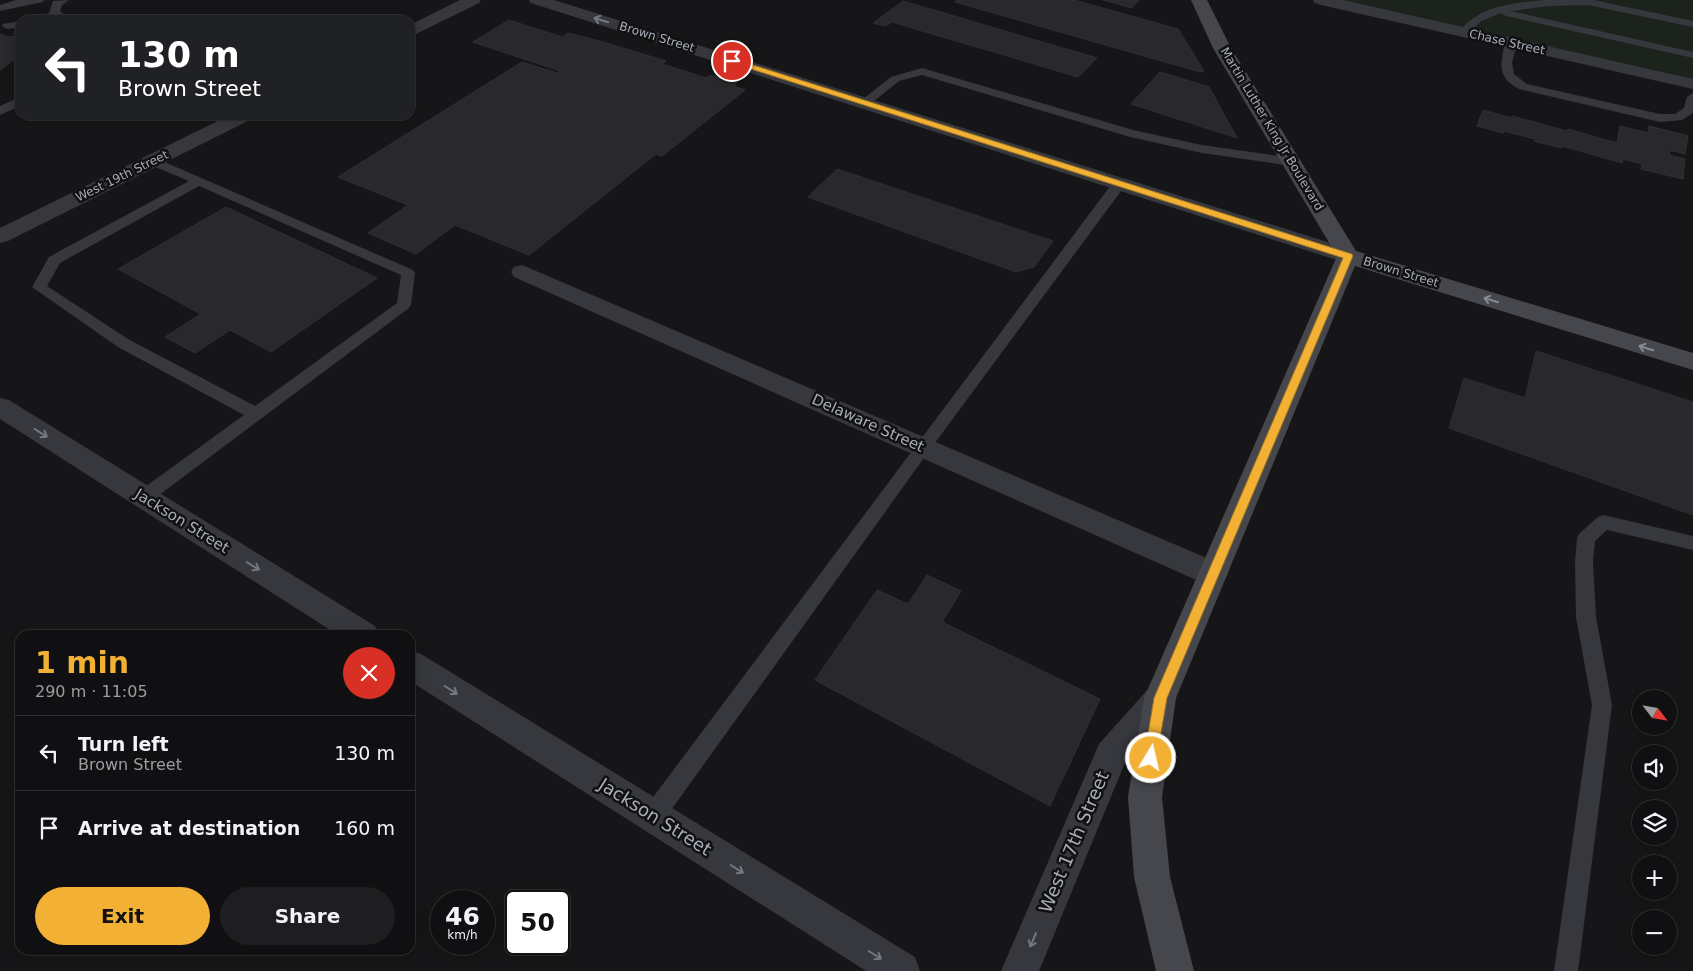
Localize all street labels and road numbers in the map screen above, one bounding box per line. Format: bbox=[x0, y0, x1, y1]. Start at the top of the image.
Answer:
street label: Brown Street bbox=[618, 19, 697, 55]
street label: Chase Street bbox=[1468, 26, 1546, 58]
street label: Martin Luther King Jr Boulevard bbox=[1218, 45, 1326, 213]
street label: West 19th Street bbox=[73, 147, 171, 204]
street label: Brown Street bbox=[1362, 254, 1441, 290]
street label: Delaware Street bbox=[809, 390, 927, 456]
street label: Jackson Street bbox=[131, 484, 232, 557]
street label: West 17th Street bbox=[1034, 768, 1113, 916]
street label: Jackson Street bbox=[594, 773, 715, 860]

